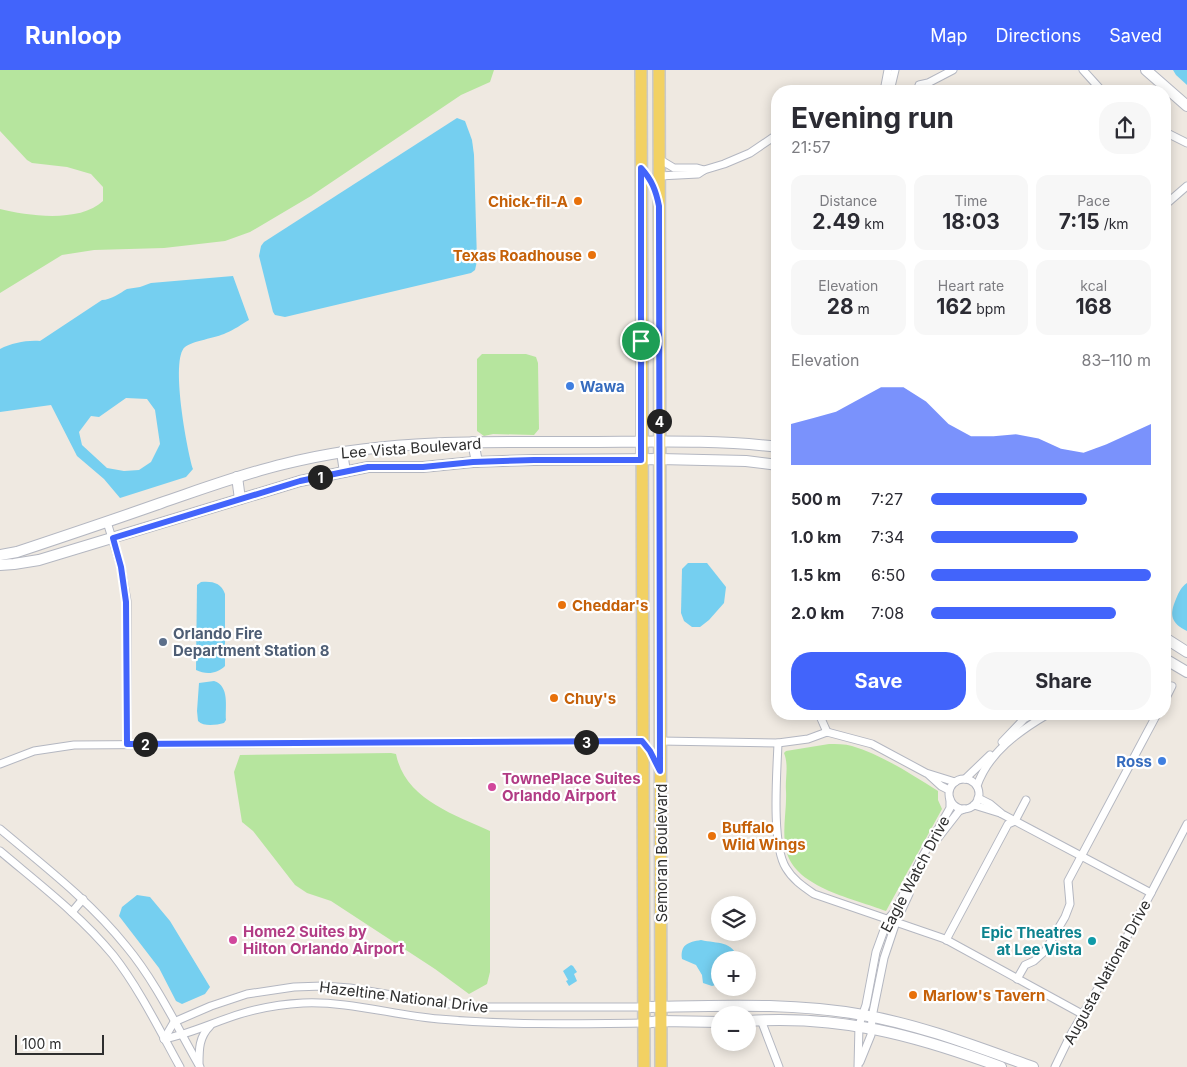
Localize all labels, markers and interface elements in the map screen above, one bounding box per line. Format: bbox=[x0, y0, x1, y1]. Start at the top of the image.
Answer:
text: Runloop bbox=[25, 21, 122, 50]
text: Map bbox=[930, 25, 968, 46]
text: Directions bbox=[996, 25, 1081, 46]
text: Saved bbox=[1109, 25, 1162, 46]
text: Evening run bbox=[791, 101, 954, 135]
button: share bbox=[1099, 102, 1151, 154]
text: 21:57 bbox=[791, 137, 831, 157]
place label: Chick-fil-A bbox=[488, 192, 568, 211]
text: Distance bbox=[819, 192, 877, 209]
text: Time bbox=[955, 192, 987, 209]
text: Pace bbox=[1077, 192, 1110, 209]
marker: Chick-fil-A bbox=[572, 195, 584, 207]
text: 2.49 bbox=[812, 209, 860, 234]
text: 18:03 bbox=[942, 209, 1000, 234]
text: 7:15 bbox=[1059, 209, 1100, 234]
text: km bbox=[860, 215, 884, 232]
text: /km bbox=[1100, 215, 1129, 232]
place label: Texas Roadhouse bbox=[453, 246, 582, 265]
marker: Texas Roadhouse bbox=[586, 249, 598, 261]
text: Elevation bbox=[818, 277, 878, 294]
text: Heart rate bbox=[938, 277, 1004, 294]
text: kcal bbox=[1080, 277, 1107, 294]
text: 28 bbox=[827, 294, 854, 319]
text: 162 bbox=[936, 294, 972, 319]
text: 168 bbox=[1075, 294, 1112, 319]
text: m bbox=[854, 300, 870, 317]
text: bpm bbox=[972, 300, 1006, 317]
pin bbox=[620, 320, 662, 362]
icon: arrive bbox=[627, 327, 655, 355]
text: Elevation bbox=[791, 350, 860, 370]
text: 83–110 m bbox=[1082, 350, 1151, 370]
place label: Wawa bbox=[580, 377, 625, 396]
marker: Wawa bbox=[564, 380, 576, 392]
pin: 4 bbox=[646, 408, 672, 434]
text: 4 bbox=[655, 413, 664, 430]
street label: Lee Vista Boulevard bbox=[340, 434, 482, 462]
pin: 1 bbox=[308, 464, 332, 490]
text: 1 bbox=[317, 469, 324, 486]
text: 500 m bbox=[791, 489, 841, 509]
text: 7:27 bbox=[871, 489, 903, 509]
text: 1.0 km bbox=[791, 527, 841, 547]
text: 7:34 bbox=[871, 527, 904, 547]
text: 1.5 km bbox=[791, 565, 841, 585]
text: 6:50 bbox=[871, 565, 905, 585]
place label: Cheddar's bbox=[572, 596, 648, 615]
marker: Cheddar's bbox=[556, 599, 568, 611]
text: 2.0 km bbox=[791, 603, 844, 623]
text: 7:08 bbox=[871, 603, 904, 623]
place label: Orlando Fire Department Station 8 bbox=[173, 624, 330, 660]
marker: Orlando Fire Department Station 8 bbox=[157, 636, 169, 648]
button: Save bbox=[791, 652, 966, 710]
button: Share bbox=[976, 652, 1151, 710]
place label: Chuy's bbox=[564, 689, 616, 708]
marker: Chuy's bbox=[548, 692, 560, 704]
pin: 3 bbox=[574, 730, 598, 754]
pin: 2 bbox=[132, 732, 158, 756]
text: 3 bbox=[582, 734, 591, 751]
text: 2 bbox=[141, 736, 150, 753]
place label: Ross bbox=[1116, 752, 1152, 771]
marker: Ross bbox=[1156, 755, 1168, 767]
place label: TownePlace Suites Orlando Airport bbox=[502, 769, 641, 805]
marker: TownePlace Suites Orlando Airport bbox=[486, 781, 498, 793]
street label: Semoran Boulevard bbox=[652, 784, 671, 922]
street label: Eagle Watch Drive bbox=[876, 812, 954, 936]
place label: Buffalo Wild Wings bbox=[722, 818, 806, 854]
marker: Buffalo Wild Wings bbox=[706, 830, 718, 842]
map controls bbox=[711, 896, 756, 1051]
button: layers bbox=[711, 896, 756, 941]
street label: Augusta National Drive bbox=[1059, 896, 1155, 1048]
place label: Home2 Suites by Hilton Orlando Airport bbox=[243, 922, 405, 958]
place label: Epic Theatres at Lee Vista bbox=[981, 923, 1082, 959]
marker: Home2 Suites by Hilton Orlando Airport bbox=[227, 934, 239, 946]
marker: Epic Theatres at Lee Vista bbox=[1086, 935, 1098, 947]
button: + bbox=[711, 951, 756, 996]
street label: Hazeltine National Drive bbox=[318, 977, 490, 1017]
place label: Marlow's Tavern bbox=[923, 986, 1045, 1005]
marker: Marlow's Tavern bbox=[907, 989, 919, 1001]
button: − bbox=[711, 1006, 756, 1051]
scale bar bbox=[15, 1032, 104, 1055]
text: 100 m bbox=[22, 1035, 62, 1052]

